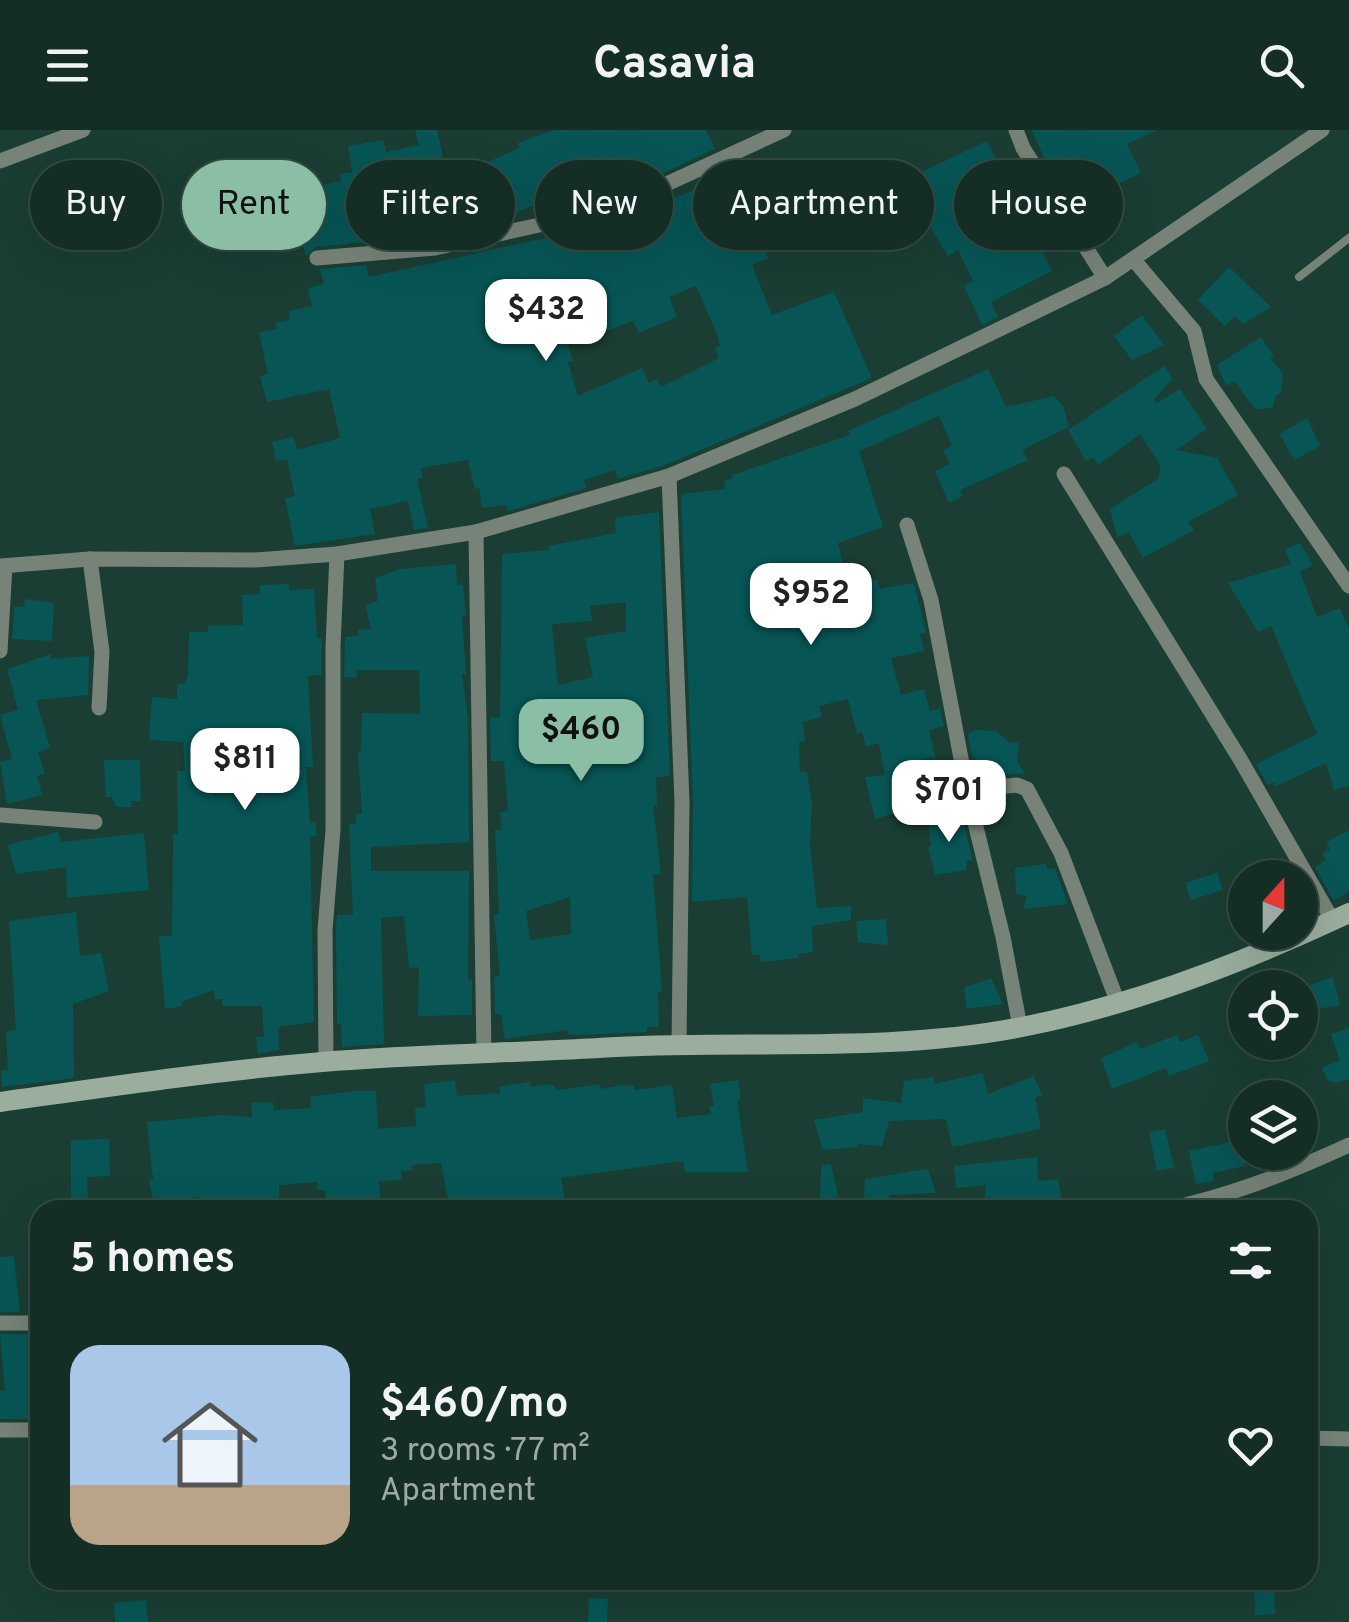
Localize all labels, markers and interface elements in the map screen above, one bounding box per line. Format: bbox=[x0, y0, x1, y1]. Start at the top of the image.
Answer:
text: Casavia bbox=[593, 37, 756, 94]
icon: menu bbox=[40, 38, 95, 93]
icon: search bbox=[1254, 38, 1309, 93]
chip: Buy bbox=[30, 160, 162, 250]
chip: Rent bbox=[182, 160, 326, 250]
chip: Filters bbox=[346, 160, 515, 250]
chip: New bbox=[535, 160, 673, 250]
chip: Apartment bbox=[693, 160, 934, 250]
chip: House bbox=[954, 160, 1123, 250]
pin: $432 bbox=[487, 279, 605, 364]
text: $432 bbox=[507, 291, 585, 331]
pin: $952 bbox=[752, 563, 870, 648]
text: $952 bbox=[772, 575, 850, 615]
pin: $460 bbox=[522, 699, 640, 784]
text: $460 bbox=[541, 711, 621, 751]
pin: $811 bbox=[186, 728, 304, 813]
text: $811 bbox=[213, 740, 277, 780]
pin: $701 bbox=[890, 760, 1008, 845]
text: $701 bbox=[914, 772, 984, 812]
north arrow bbox=[1228, 860, 1318, 950]
map controls bbox=[1228, 860, 1318, 1170]
button: locate bbox=[1228, 970, 1318, 1060]
button: layers bbox=[1228, 1080, 1318, 1170]
icon: filters bbox=[1223, 1233, 1278, 1288]
text: 5 homes bbox=[70, 1234, 235, 1287]
text: $460/mo bbox=[380, 1379, 569, 1432]
icon: home bbox=[150, 1385, 270, 1505]
icon: heart bbox=[1223, 1418, 1278, 1473]
text: 3 rooms · 77 m² bbox=[380, 1432, 590, 1472]
text: Apartment bbox=[380, 1472, 536, 1512]

